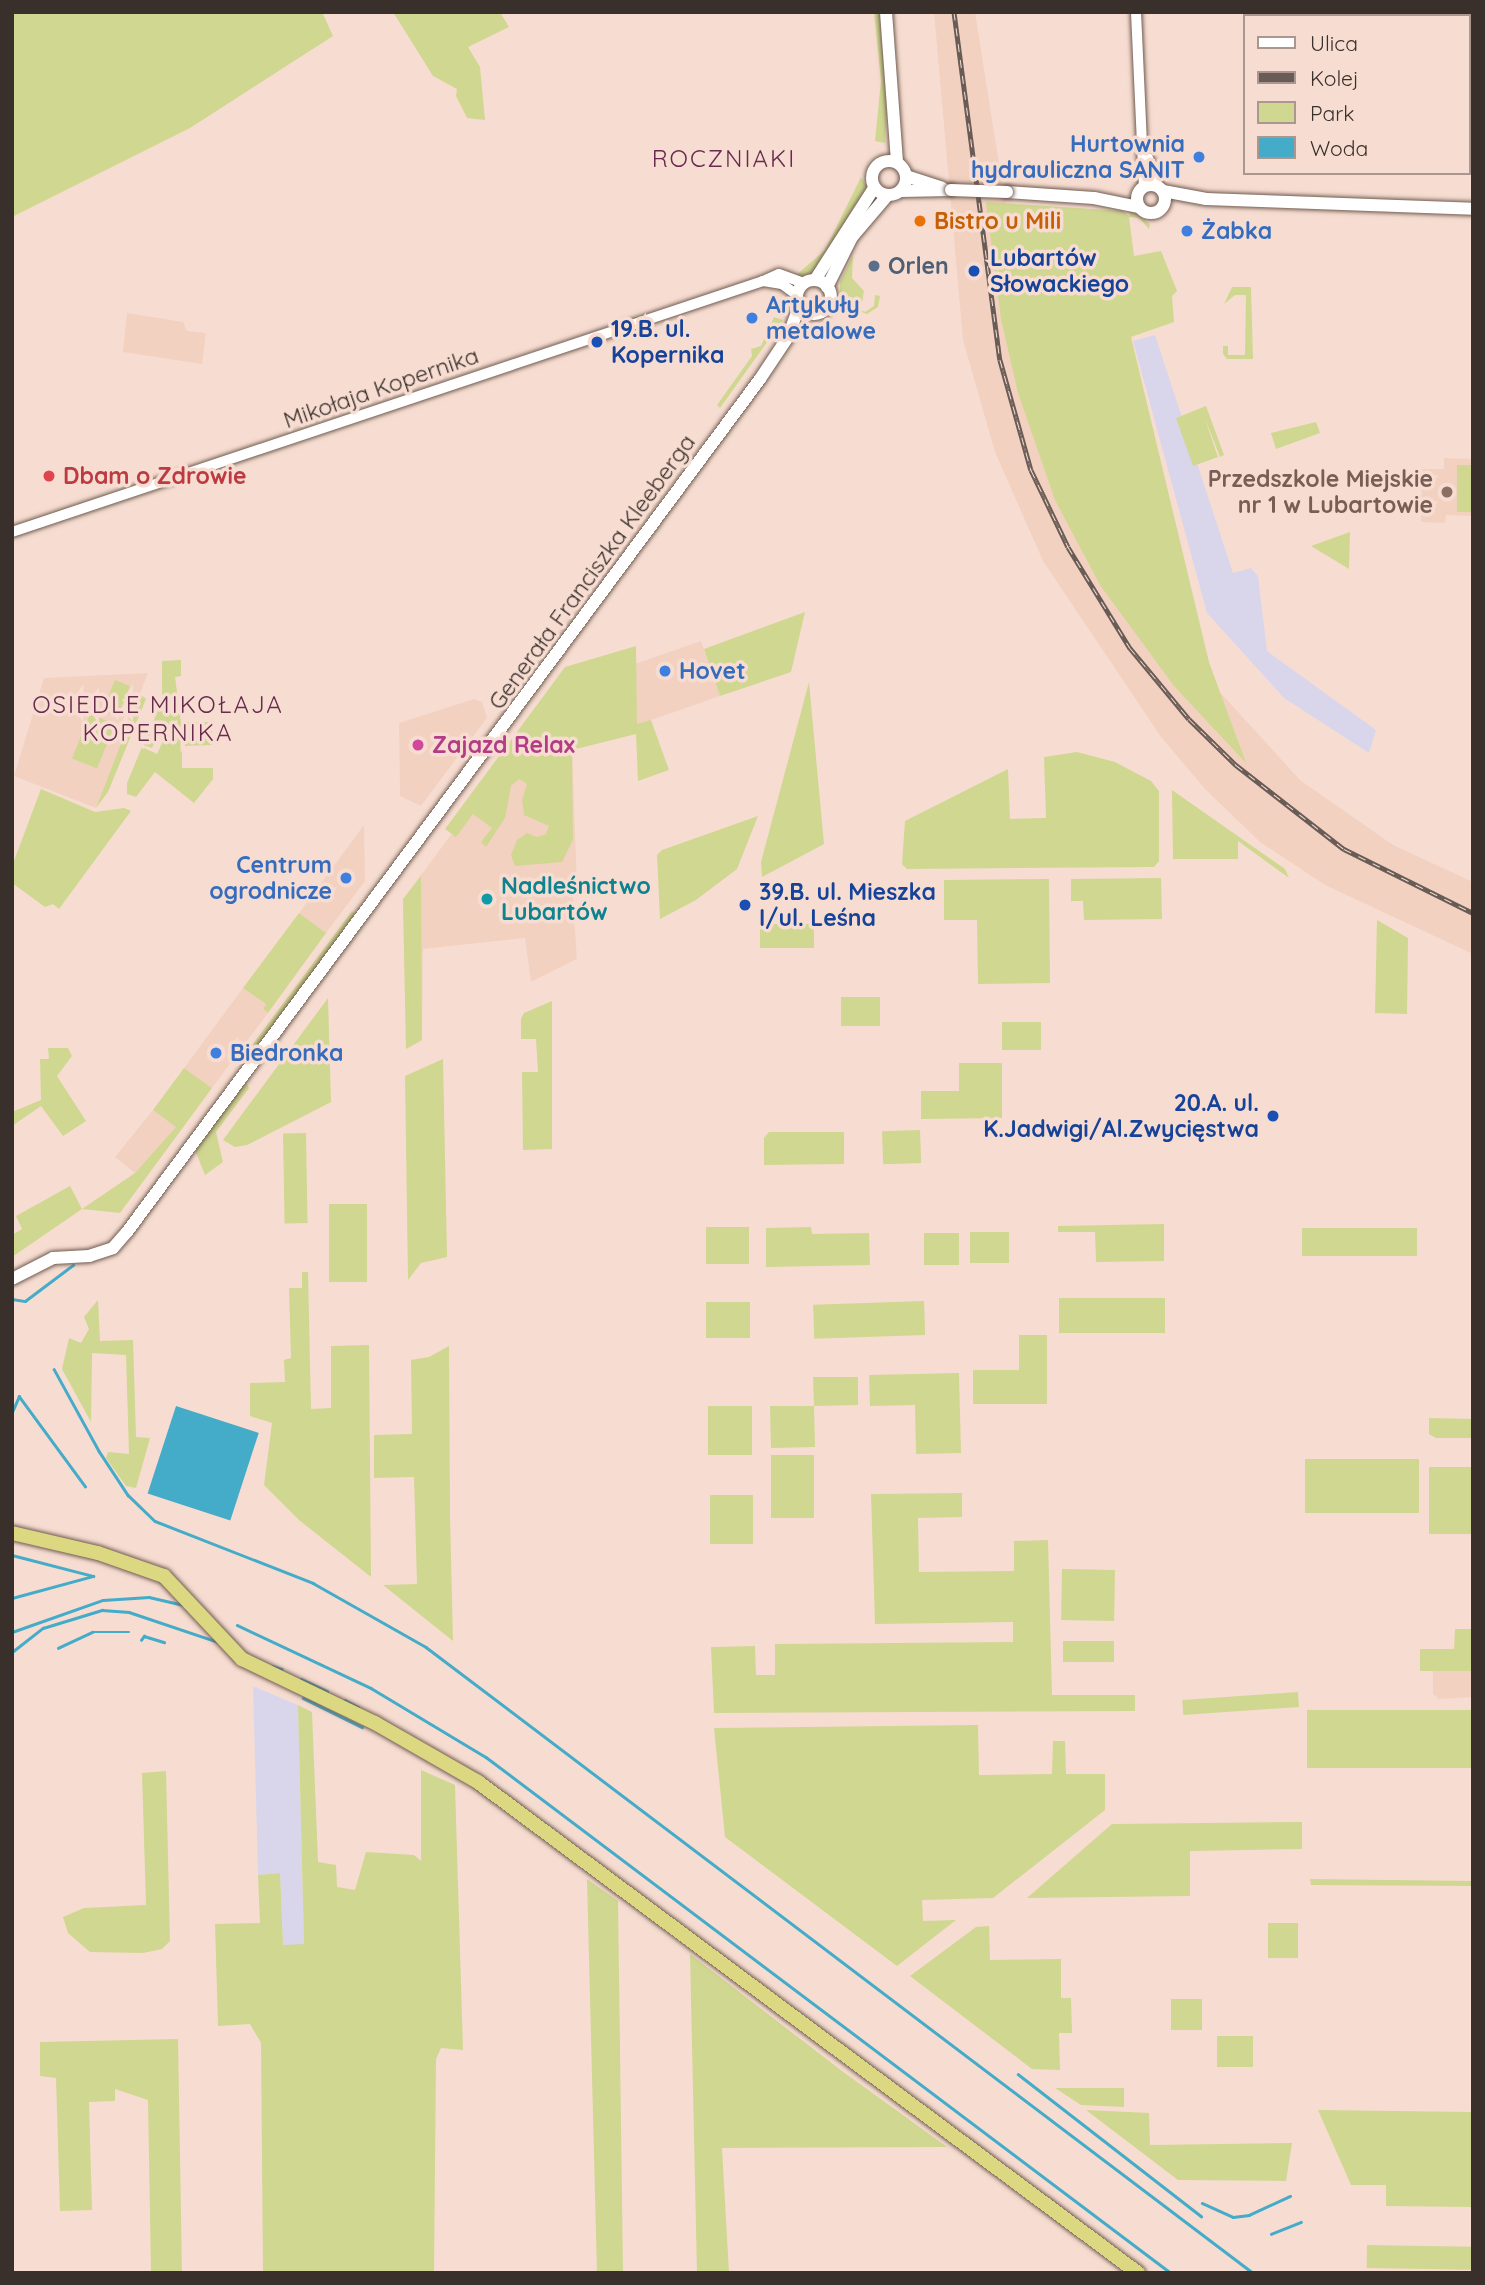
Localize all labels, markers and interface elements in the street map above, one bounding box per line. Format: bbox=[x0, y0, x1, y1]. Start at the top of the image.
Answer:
legend bbox=[1244, 14, 1471, 175]
text: Ulica bbox=[1310, 30, 1358, 56]
text: Kolej bbox=[1310, 65, 1359, 91]
text: Park bbox=[1310, 100, 1354, 126]
place label: Hurtownia hydrauliczna SANIT bbox=[971, 130, 1185, 184]
text: Woda bbox=[1310, 135, 1368, 161]
district label: ROCZNIAKI bbox=[653, 145, 795, 173]
marker: Hurtownia hydrauliczna SANIT bbox=[1191, 149, 1207, 165]
place label: Bistro u Mili bbox=[934, 207, 1061, 235]
marker: Bistro u Mili bbox=[912, 213, 928, 229]
place label: Żabka bbox=[1201, 217, 1272, 245]
marker: Żabka bbox=[1179, 223, 1195, 239]
place label: Lubartów Słowackiego bbox=[990, 244, 1129, 298]
place label: Orlen bbox=[888, 252, 949, 280]
marker: Orlen bbox=[866, 258, 882, 274]
marker: Lubartów Słowackiego bbox=[964, 261, 984, 281]
place label: Artykuły metalowe bbox=[766, 291, 876, 345]
marker: Artykuły metalowe bbox=[744, 310, 760, 326]
place label: 19.B. ul. Kopernika bbox=[611, 315, 725, 369]
marker: 19.B. ul. Kopernika bbox=[589, 334, 605, 350]
street label: Mikołaja Kopernika bbox=[280, 342, 482, 434]
street label: Generała Franciszka Kleeberga bbox=[483, 429, 701, 715]
place label: Dbam o Zdrowie bbox=[63, 462, 246, 490]
place label: Przedszkole Miejskie nr 1 w Lubartowie bbox=[1208, 465, 1433, 519]
marker: Dbam o Zdrowie bbox=[41, 468, 57, 484]
marker: Przedszkole Miejskie nr 1 w Lubartowie bbox=[1439, 484, 1455, 500]
place label: Hovet bbox=[679, 657, 746, 685]
marker: Hovet bbox=[657, 663, 673, 679]
district label: OSIEDLE MIKOŁAJA KOPERNIKA bbox=[34, 691, 282, 747]
place label: Zajazd Relax bbox=[432, 731, 575, 759]
marker: Zajazd Relax bbox=[410, 737, 426, 753]
place label: Centrum ogrodnicze bbox=[209, 851, 332, 905]
marker: Centrum ogrodnicze bbox=[338, 870, 354, 886]
place label: Nadleśnictwo Lubartów bbox=[501, 872, 651, 926]
place label: 39.B. ul. Mieszka I/ul. Leśna bbox=[759, 878, 936, 932]
marker: Nadleśnictwo Lubartów bbox=[479, 891, 495, 907]
marker: 39.B. ul. Mieszka I/ul. Leśna bbox=[737, 897, 753, 913]
place label: Biedronka bbox=[230, 1039, 343, 1067]
marker: Biedronka bbox=[208, 1045, 224, 1061]
place label: 20.A. ul. K.Jadwigi/Al.Zwycięstwa bbox=[983, 1089, 1259, 1143]
marker: 20.A. ul. K.Jadwigi/Al.Zwycięstwa bbox=[1265, 1108, 1281, 1124]

